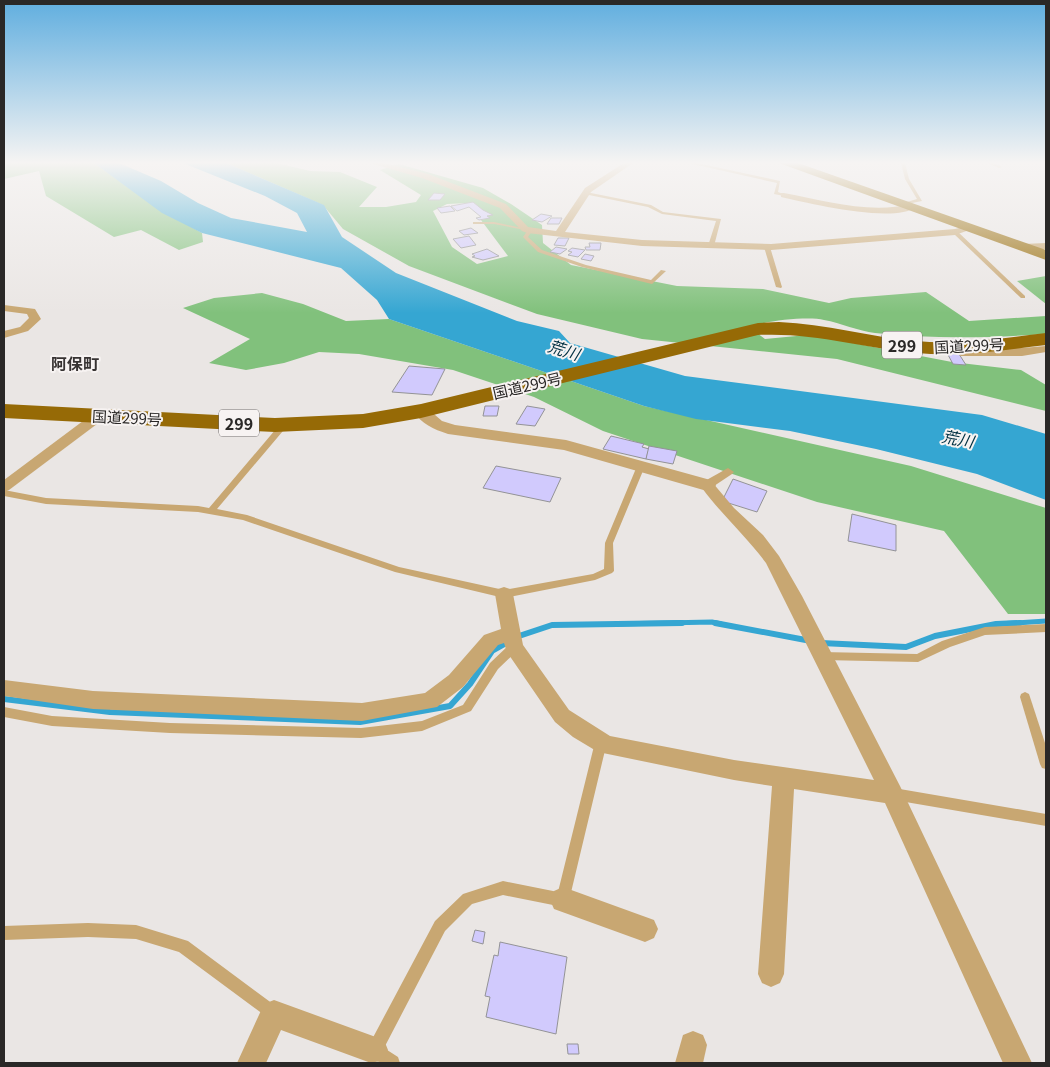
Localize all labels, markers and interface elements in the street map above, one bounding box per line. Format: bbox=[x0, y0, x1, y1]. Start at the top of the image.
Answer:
road number: 299 bbox=[882, 332, 922, 358]
water label: 荒川 bbox=[545, 333, 585, 366]
street label: 国道299号 bbox=[934, 333, 1004, 357]
district label: 阿保町 bbox=[51, 351, 99, 375]
street label: 国道299号 bbox=[491, 367, 563, 403]
street label: 国道299号 bbox=[92, 405, 162, 429]
road number: 299 bbox=[219, 409, 259, 436]
water label: 荒川 bbox=[940, 423, 978, 453]

